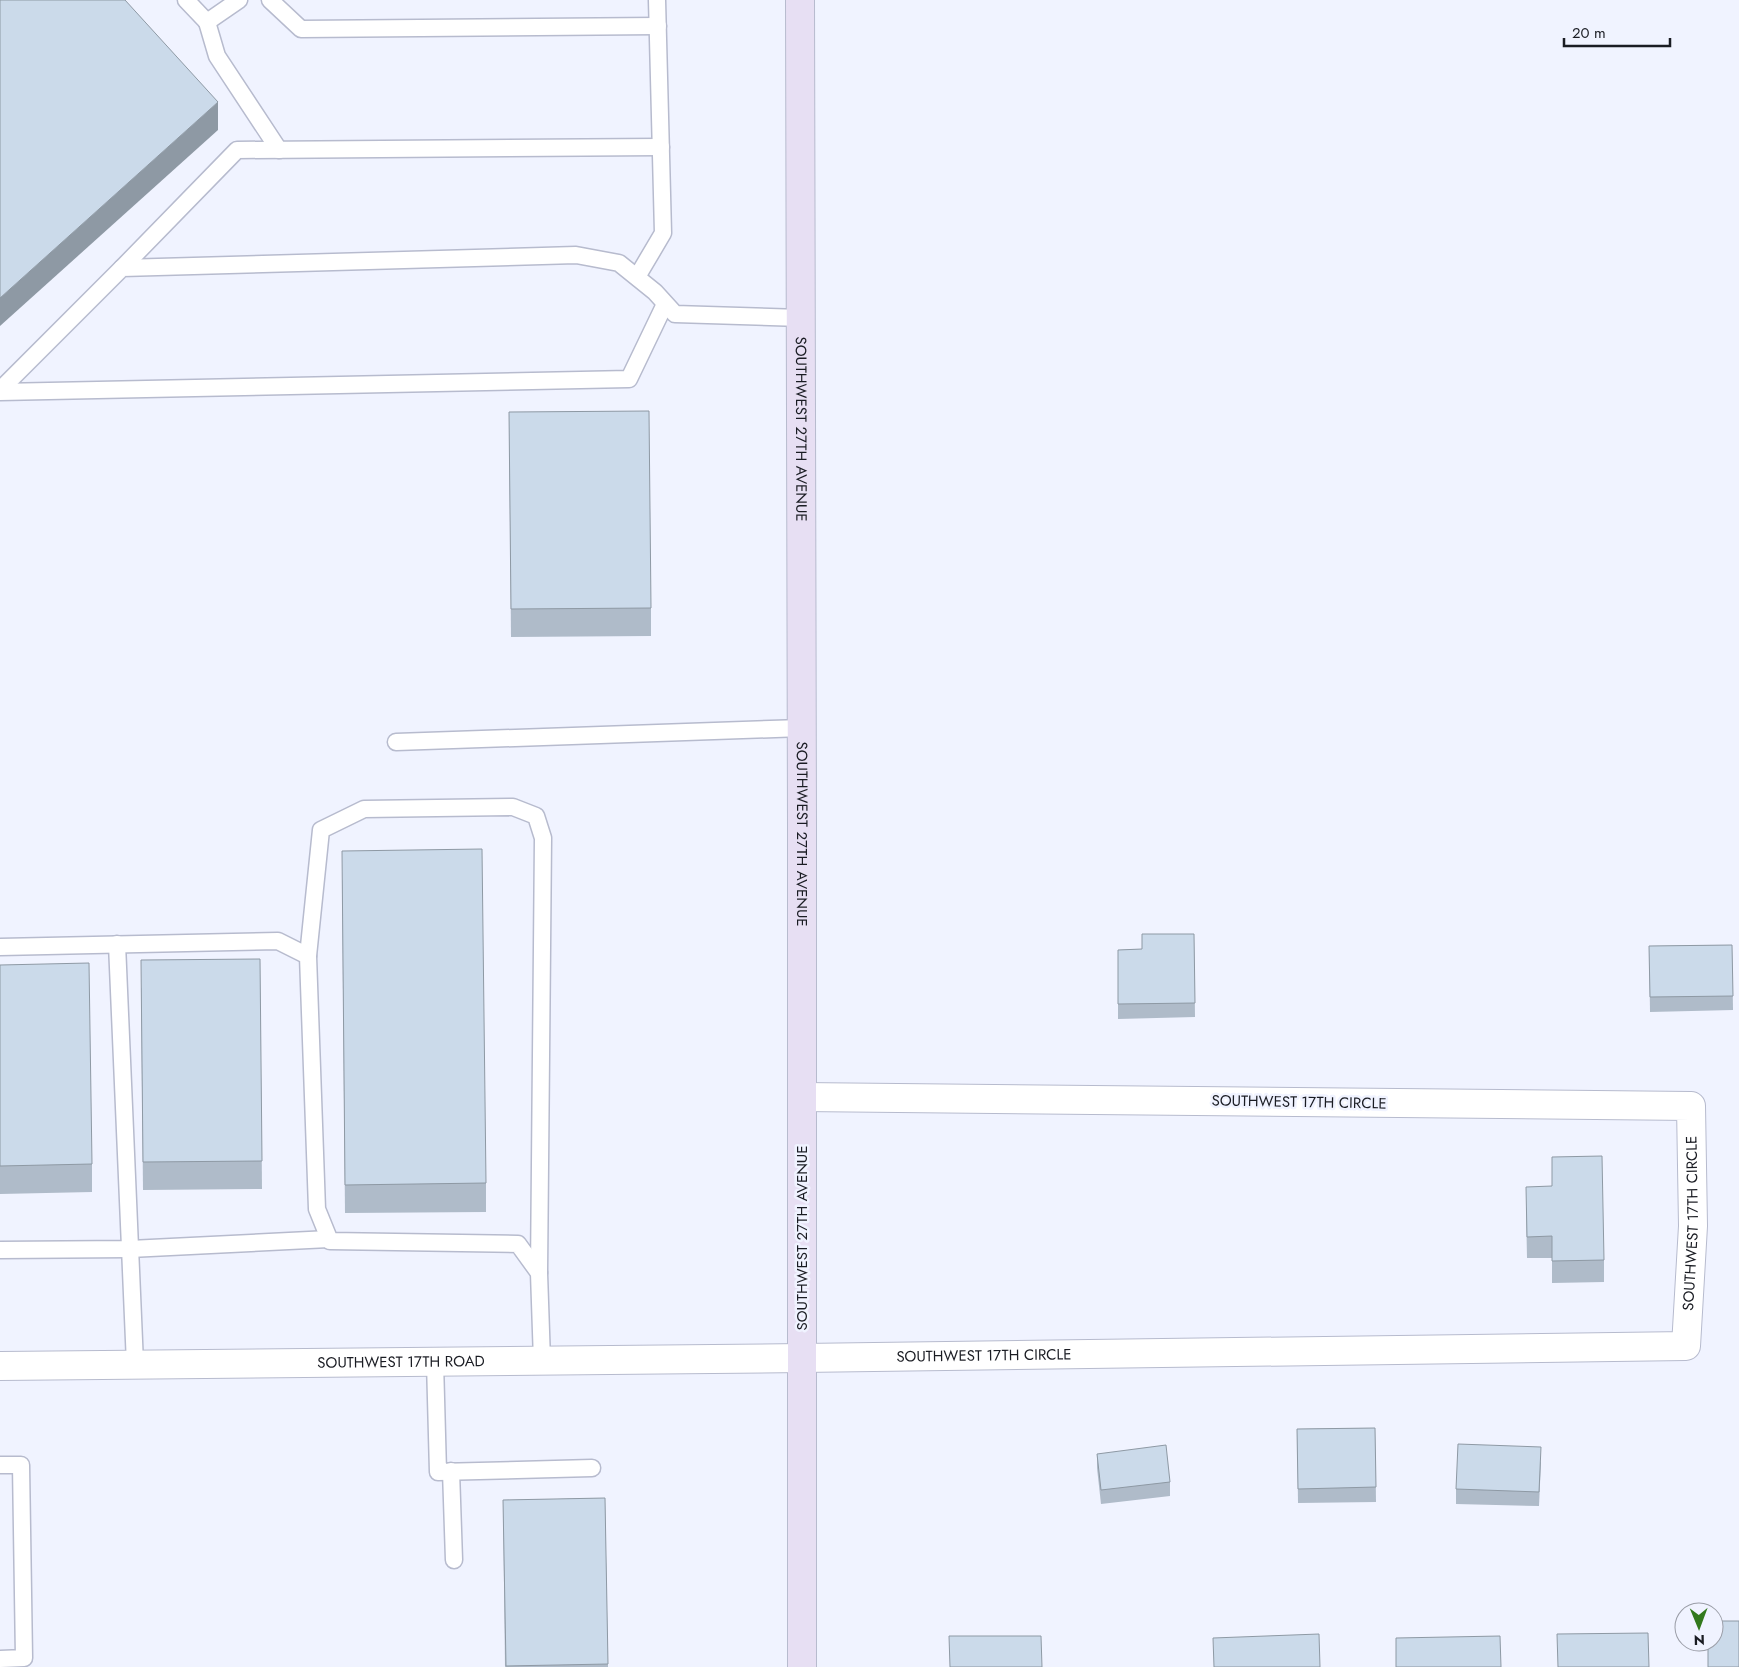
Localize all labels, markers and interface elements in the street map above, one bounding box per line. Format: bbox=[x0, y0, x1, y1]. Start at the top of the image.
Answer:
scale bar bbox=[1564, 15, 1670, 47]
text: 20 m bbox=[1572, 22, 1606, 44]
street label: SOUTHWEST 27TH AVENUE bbox=[790, 336, 812, 522]
street label: SOUTHWEST 27TH AVENUE bbox=[791, 741, 813, 927]
street label: SOUTHWEST 17TH CIRCLE bbox=[1211, 1089, 1387, 1115]
street label: SOUTHWEST 17TH CIRCLE bbox=[1677, 1136, 1704, 1311]
street label: SOUTHWEST 27TH AVENUE bbox=[791, 1146, 813, 1330]
street label: SOUTHWEST 17TH CIRCLE bbox=[896, 1343, 1072, 1368]
street label: SOUTHWEST 17TH ROAD bbox=[317, 1350, 485, 1374]
north arrow bbox=[1674, 1602, 1724, 1652]
text: N bbox=[1693, 1630, 1705, 1650]

